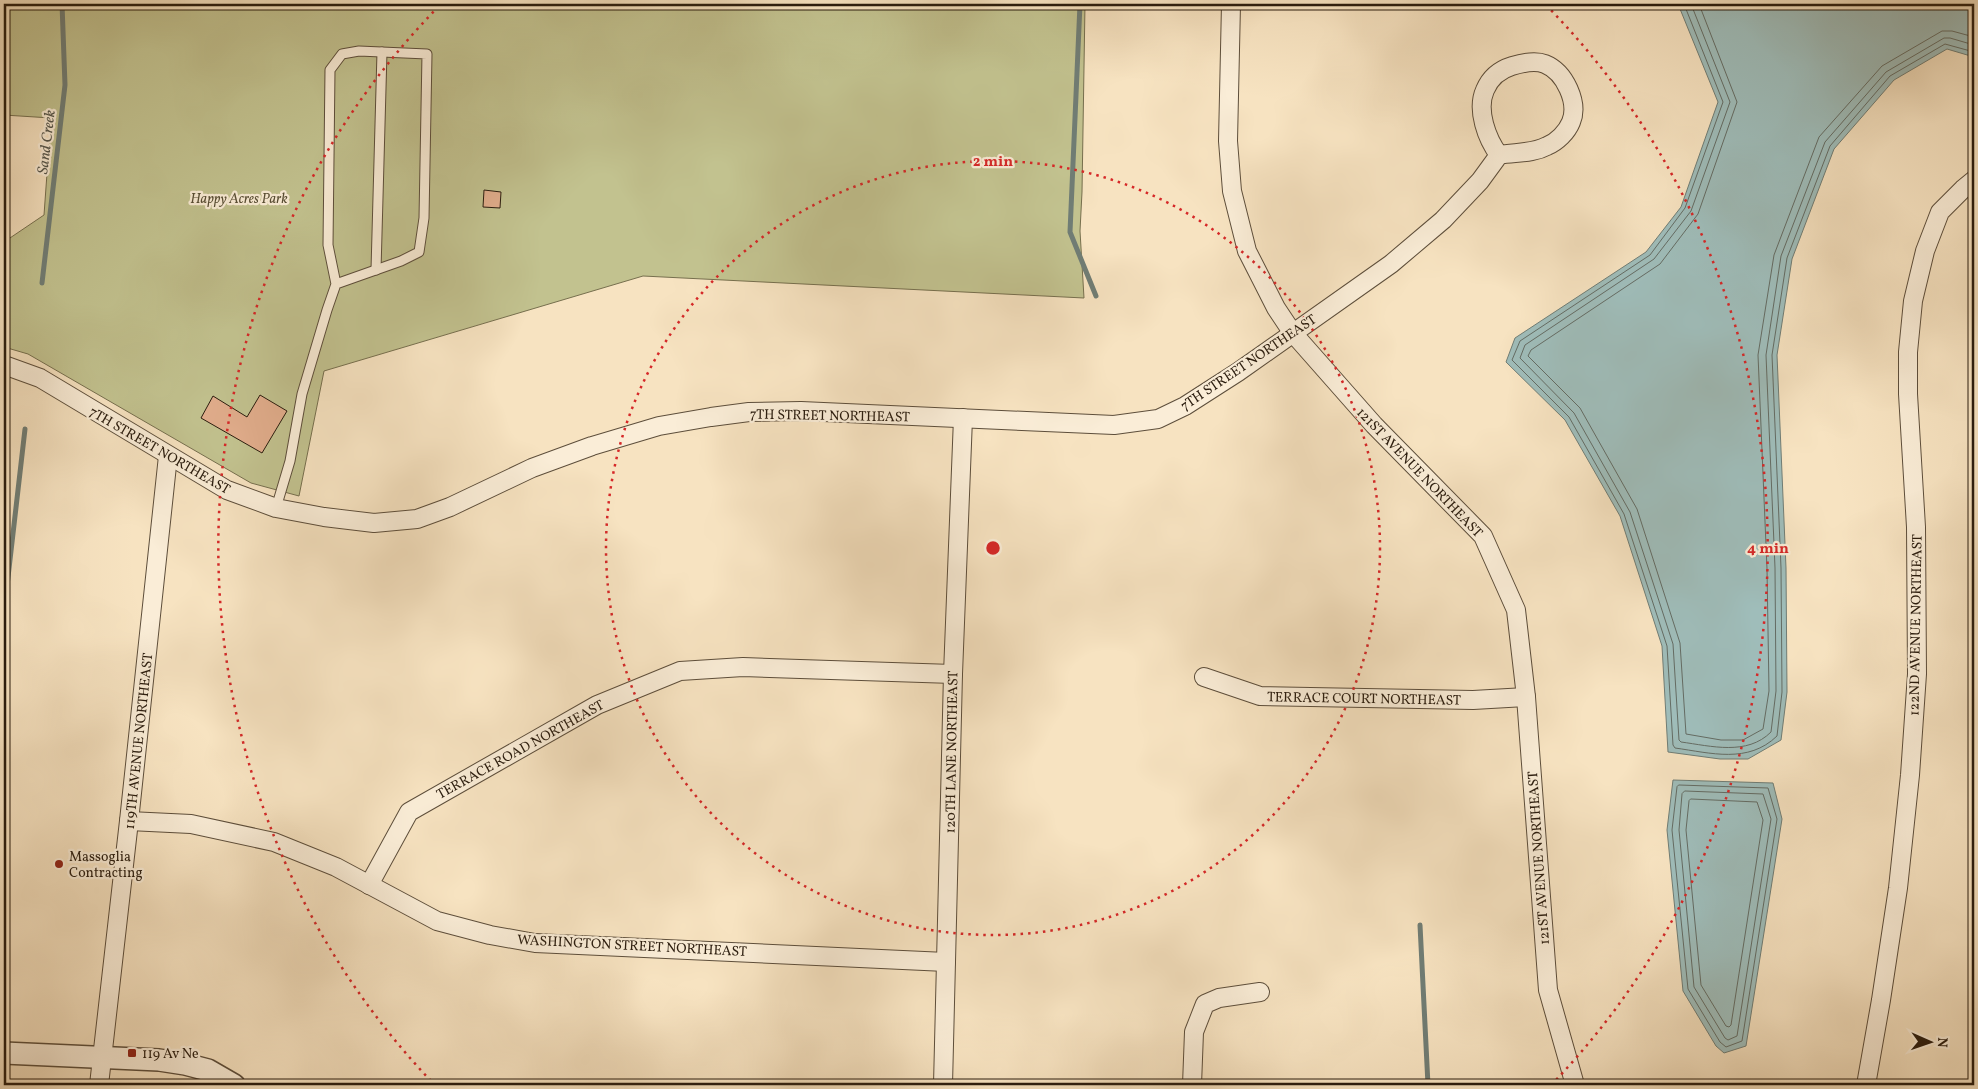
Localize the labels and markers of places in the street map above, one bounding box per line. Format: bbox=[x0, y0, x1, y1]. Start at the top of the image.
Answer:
centre of rings bbox=[984, 539, 1002, 557]
place label: Massoglia Contracting bbox=[69, 848, 143, 883]
marker: Massoglia Contracting bbox=[53, 858, 65, 870]
place label: 119 Av Ne bbox=[142, 1045, 199, 1064]
marker: 119 Av Ne bbox=[126, 1047, 138, 1059]

